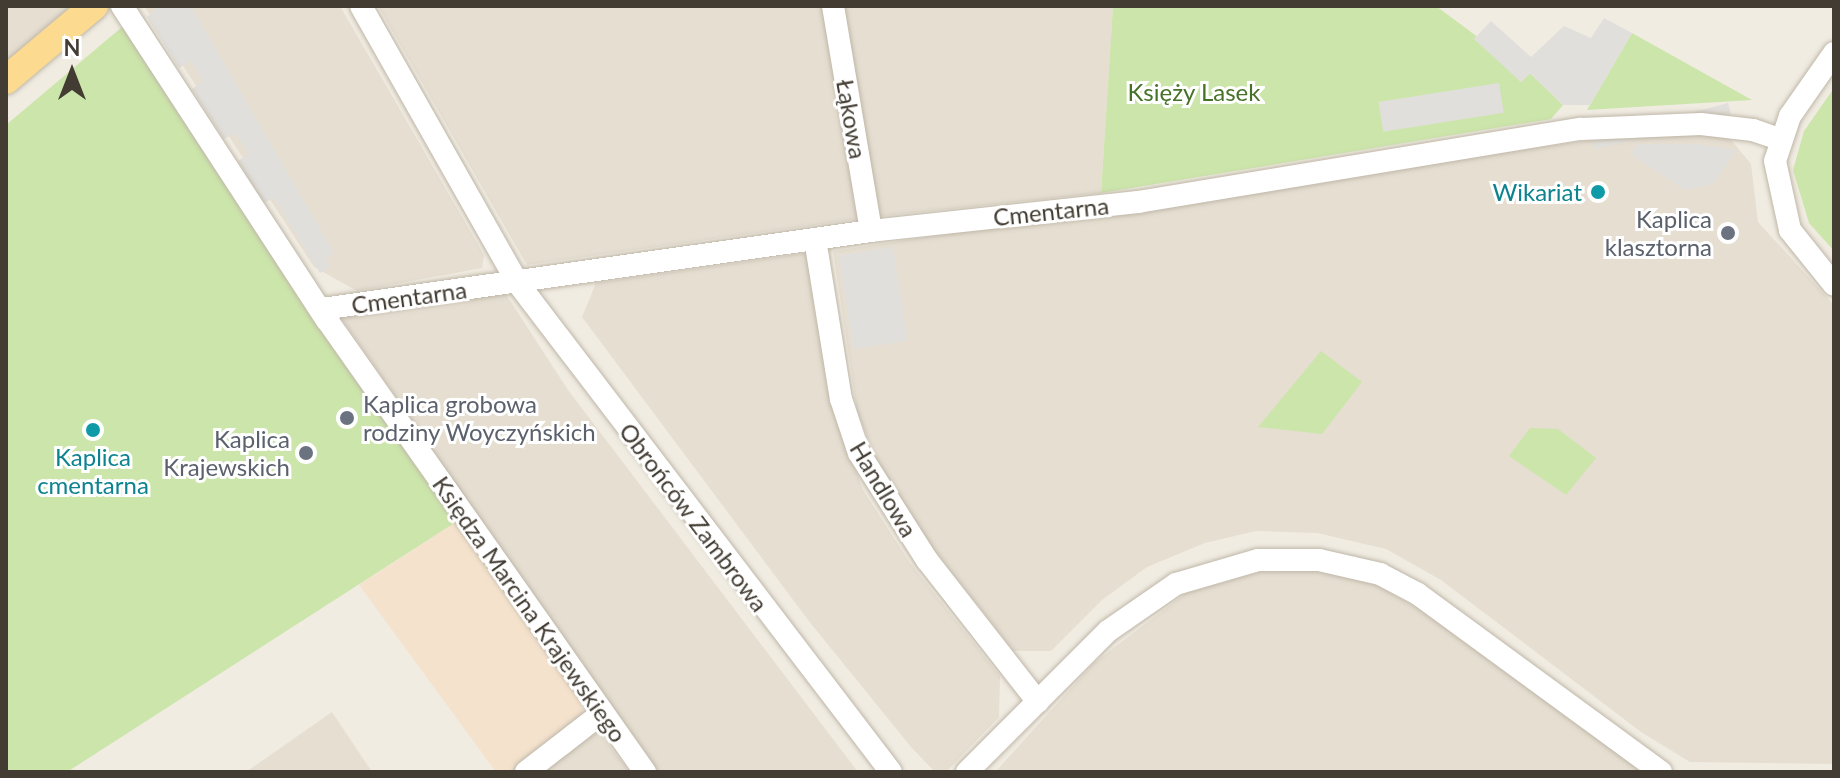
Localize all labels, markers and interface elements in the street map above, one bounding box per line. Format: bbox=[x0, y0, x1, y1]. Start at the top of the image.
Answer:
north arrow bbox=[32, 32, 112, 112]
text: N bbox=[64, 34, 80, 61]
street label: Łąkowa bbox=[831, 77, 873, 161]
park label: Księży Lasek bbox=[1127, 78, 1261, 106]
place label: Wikariat bbox=[1492, 178, 1582, 206]
marker: Wikariat bbox=[1589, 183, 1607, 201]
street label: Cmentarna bbox=[992, 191, 1110, 231]
place label: Kaplica klasztorna bbox=[1605, 205, 1712, 261]
marker: Kaplica klasztorna bbox=[1719, 224, 1737, 242]
street label: Cmentarna bbox=[349, 275, 469, 319]
place label: Kaplica grobowa rodziny Woyczyńskich bbox=[363, 390, 597, 446]
marker: Kaplica grobowa rodziny Woyczyńskich bbox=[338, 409, 356, 427]
street label: Obrońców Zambrowa bbox=[614, 417, 774, 617]
marker: Kaplica cmentarna bbox=[84, 421, 102, 439]
place label: Kaplica Krajewskich bbox=[163, 425, 290, 481]
street label: Handlowa bbox=[844, 436, 924, 542]
place label: Kaplica cmentarna bbox=[37, 443, 149, 499]
marker: Kaplica Krajewskich bbox=[297, 444, 315, 462]
street label: Księdza Marcina Krajewskiego bbox=[427, 470, 633, 748]

